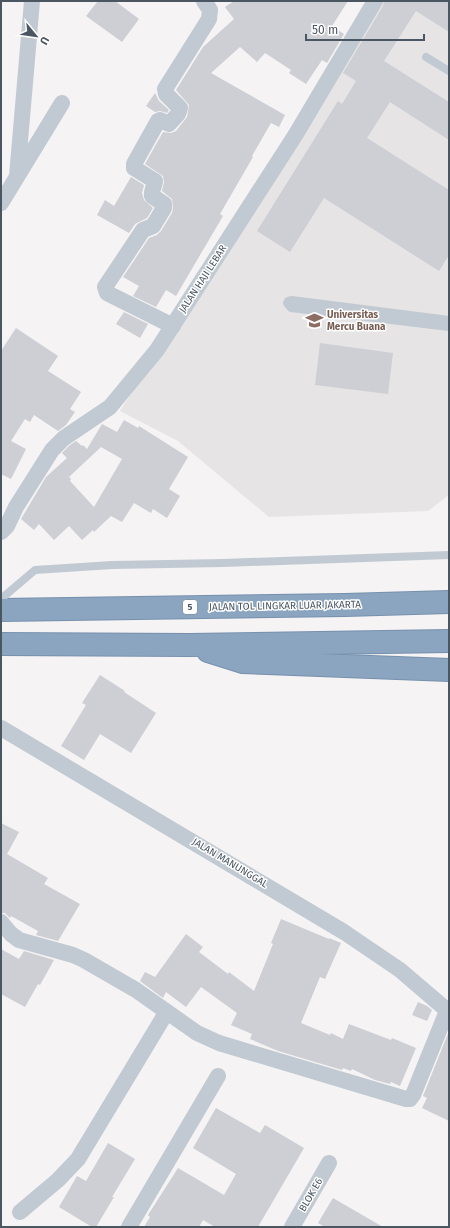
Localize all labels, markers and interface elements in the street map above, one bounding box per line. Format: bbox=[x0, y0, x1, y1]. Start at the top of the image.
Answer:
north arrow bbox=[16, 16, 56, 56]
scale bar bbox=[306, 16, 424, 42]
text: 50 m bbox=[312, 23, 338, 37]
text: U bbox=[37, 34, 52, 47]
street label: JALAN HAJI LEBAR bbox=[177, 243, 229, 315]
place label: Universitas Mercu Buana bbox=[327, 309, 386, 333]
school or university icon: Universitas Mercu Buana bbox=[304, 311, 324, 331]
street label: JALAN TOL LINGKAR LUAR JAKARTA bbox=[209, 599, 361, 613]
road number: 5 bbox=[183, 600, 197, 614]
street label: JALAN MANUNGGAL bbox=[190, 836, 270, 890]
street label: BLOK E6 bbox=[297, 1176, 325, 1214]

